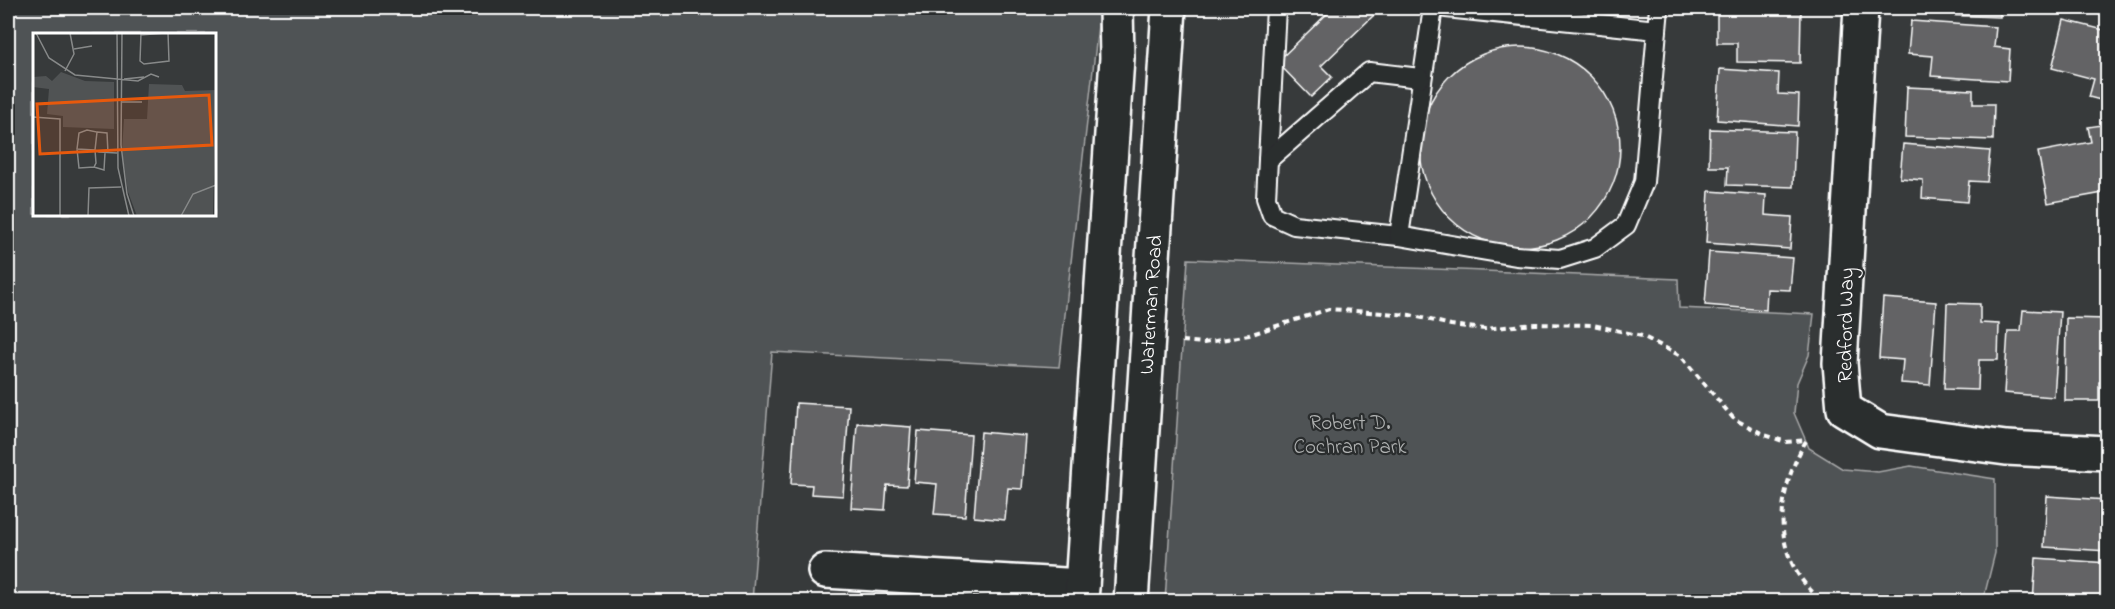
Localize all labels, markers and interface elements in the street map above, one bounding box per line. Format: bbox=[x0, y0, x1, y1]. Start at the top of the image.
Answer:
inset map bbox=[33, 33, 216, 216]
street label: Waterman Road bbox=[1133, 234, 1171, 375]
street label: Redford Way bbox=[1831, 267, 1865, 383]
park label: Robert D. Cochran Park bbox=[1293, 409, 1407, 463]

